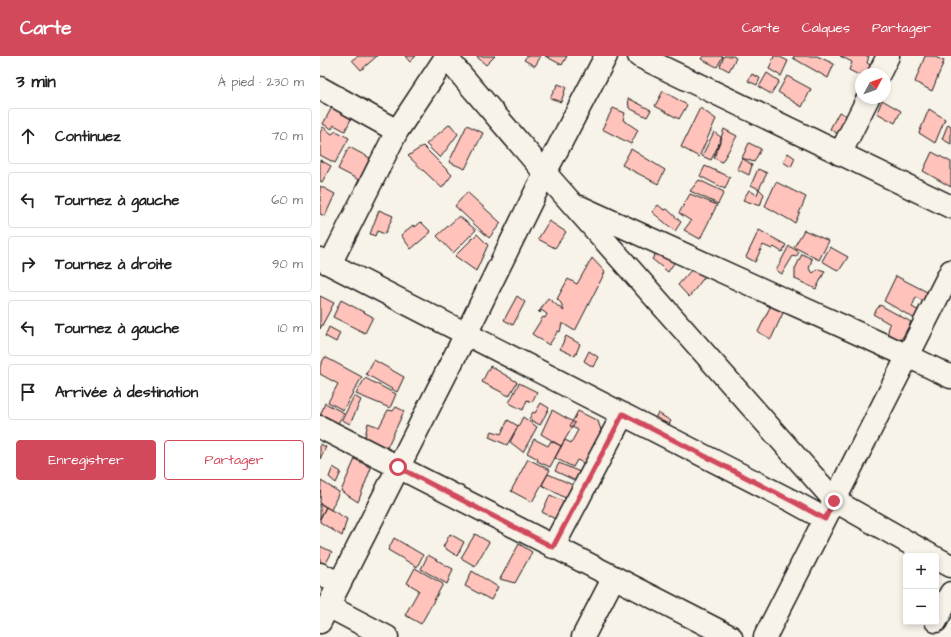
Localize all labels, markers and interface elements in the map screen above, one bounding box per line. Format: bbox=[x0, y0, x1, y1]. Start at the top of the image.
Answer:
text: Carte bbox=[20, 15, 72, 42]
text: Carte bbox=[742, 18, 780, 38]
text: Calques bbox=[802, 18, 850, 38]
text: Partager bbox=[872, 18, 931, 38]
north arrow bbox=[855, 68, 891, 104]
text: 3 min bbox=[16, 70, 56, 94]
text: À pied · 230 m bbox=[218, 73, 304, 91]
icon: ahead bbox=[17, 125, 39, 147]
text: Continuez bbox=[55, 126, 121, 147]
text: 70 m bbox=[271, 127, 303, 145]
icon: left bbox=[17, 189, 39, 211]
text: Tournez à gauche bbox=[55, 190, 179, 211]
text: 60 m bbox=[271, 191, 303, 209]
icon: right bbox=[17, 253, 39, 275]
text: Tournez à droite bbox=[55, 254, 172, 275]
text: 90 m bbox=[272, 255, 303, 273]
icon: left bbox=[17, 317, 39, 339]
text: Tournez à gauche bbox=[55, 318, 179, 339]
text: 10 m bbox=[278, 319, 303, 337]
icon: arrive bbox=[17, 381, 39, 403]
text: Arrivée à destination bbox=[55, 382, 198, 403]
button: Enregistrer bbox=[16, 440, 156, 480]
button: Partager bbox=[164, 440, 304, 480]
route start bbox=[389, 458, 407, 476]
route end bbox=[825, 492, 843, 510]
map controls bbox=[903, 553, 939, 625]
button: + bbox=[903, 553, 939, 589]
button: − bbox=[903, 589, 939, 625]

